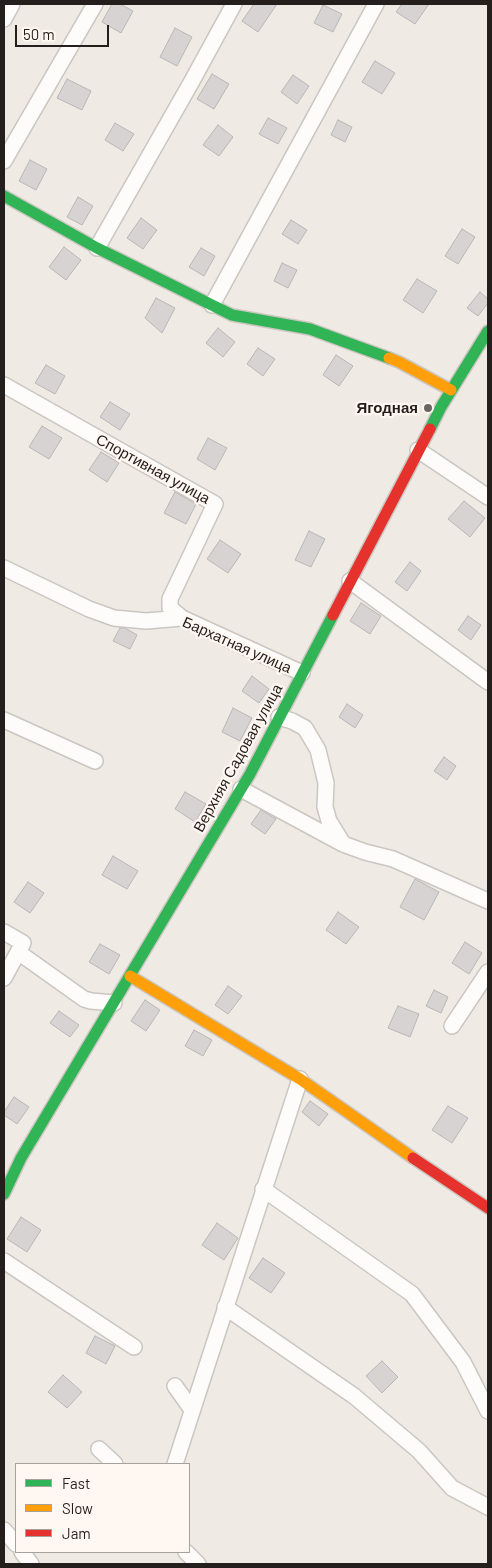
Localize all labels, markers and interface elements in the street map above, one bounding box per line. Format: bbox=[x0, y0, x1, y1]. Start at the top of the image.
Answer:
scale bar bbox=[18, 15, 111, 47]
text: 50 m bbox=[23, 25, 55, 43]
place label: Ягодная bbox=[357, 399, 418, 417]
marker: Ягодная bbox=[422, 402, 434, 414]
street label: Спортивная улица bbox=[93, 430, 213, 508]
street label: Бархатная улица bbox=[180, 613, 294, 677]
street label: Верхняя Садовая улица bbox=[190, 681, 286, 835]
legend bbox=[15, 1463, 190, 1553]
text: Fast bbox=[62, 1474, 90, 1492]
text: Slow bbox=[62, 1499, 93, 1517]
text: Jam bbox=[62, 1524, 91, 1542]

